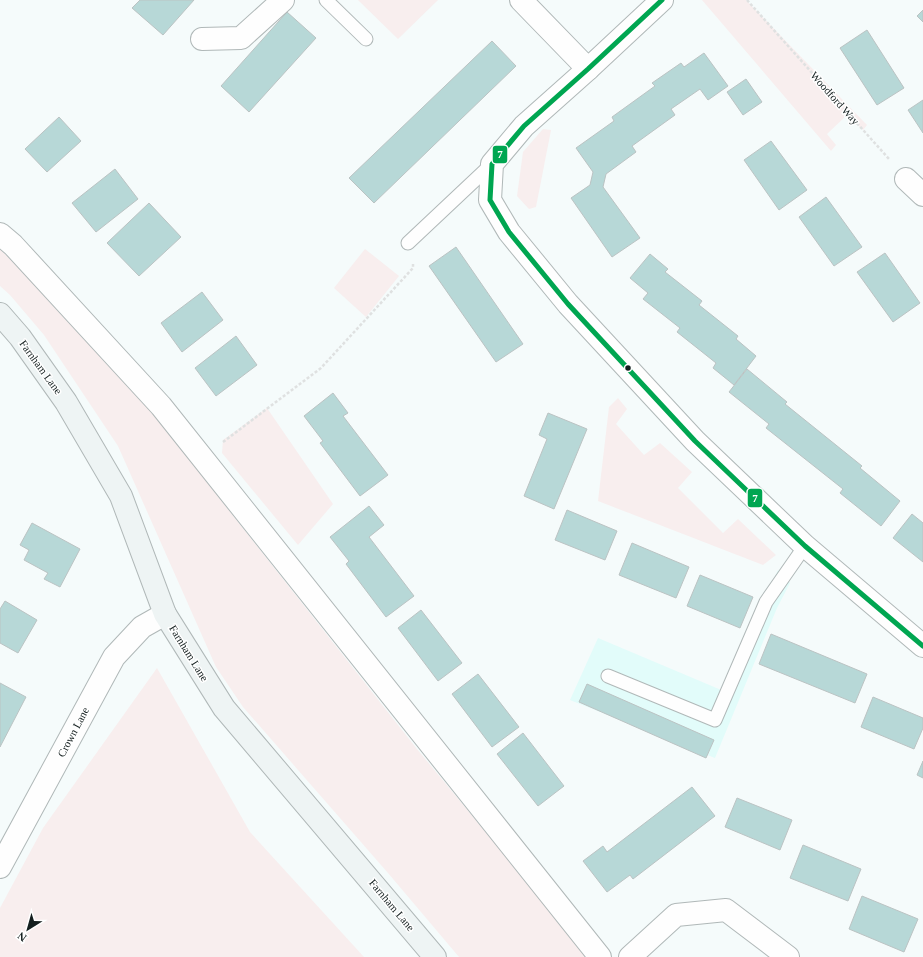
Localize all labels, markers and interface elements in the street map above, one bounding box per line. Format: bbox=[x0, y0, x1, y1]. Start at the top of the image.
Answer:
street label: Woodford Way bbox=[808, 69, 862, 127]
line badge: 7 bbox=[492, 145, 508, 164]
text: 7 bbox=[497, 148, 503, 160]
street label: Farnham Lane bbox=[17, 338, 65, 396]
unlabelled marker bbox=[623, 363, 633, 373]
line badge: 7 bbox=[747, 488, 763, 508]
text: 7 bbox=[752, 492, 758, 504]
street label: Farnham Lane bbox=[167, 623, 211, 683]
street label: Crown Lane bbox=[55, 705, 91, 759]
street label: Farnham Lane bbox=[367, 877, 417, 933]
north arrow bbox=[8, 909, 48, 949]
text: N bbox=[15, 930, 29, 944]

